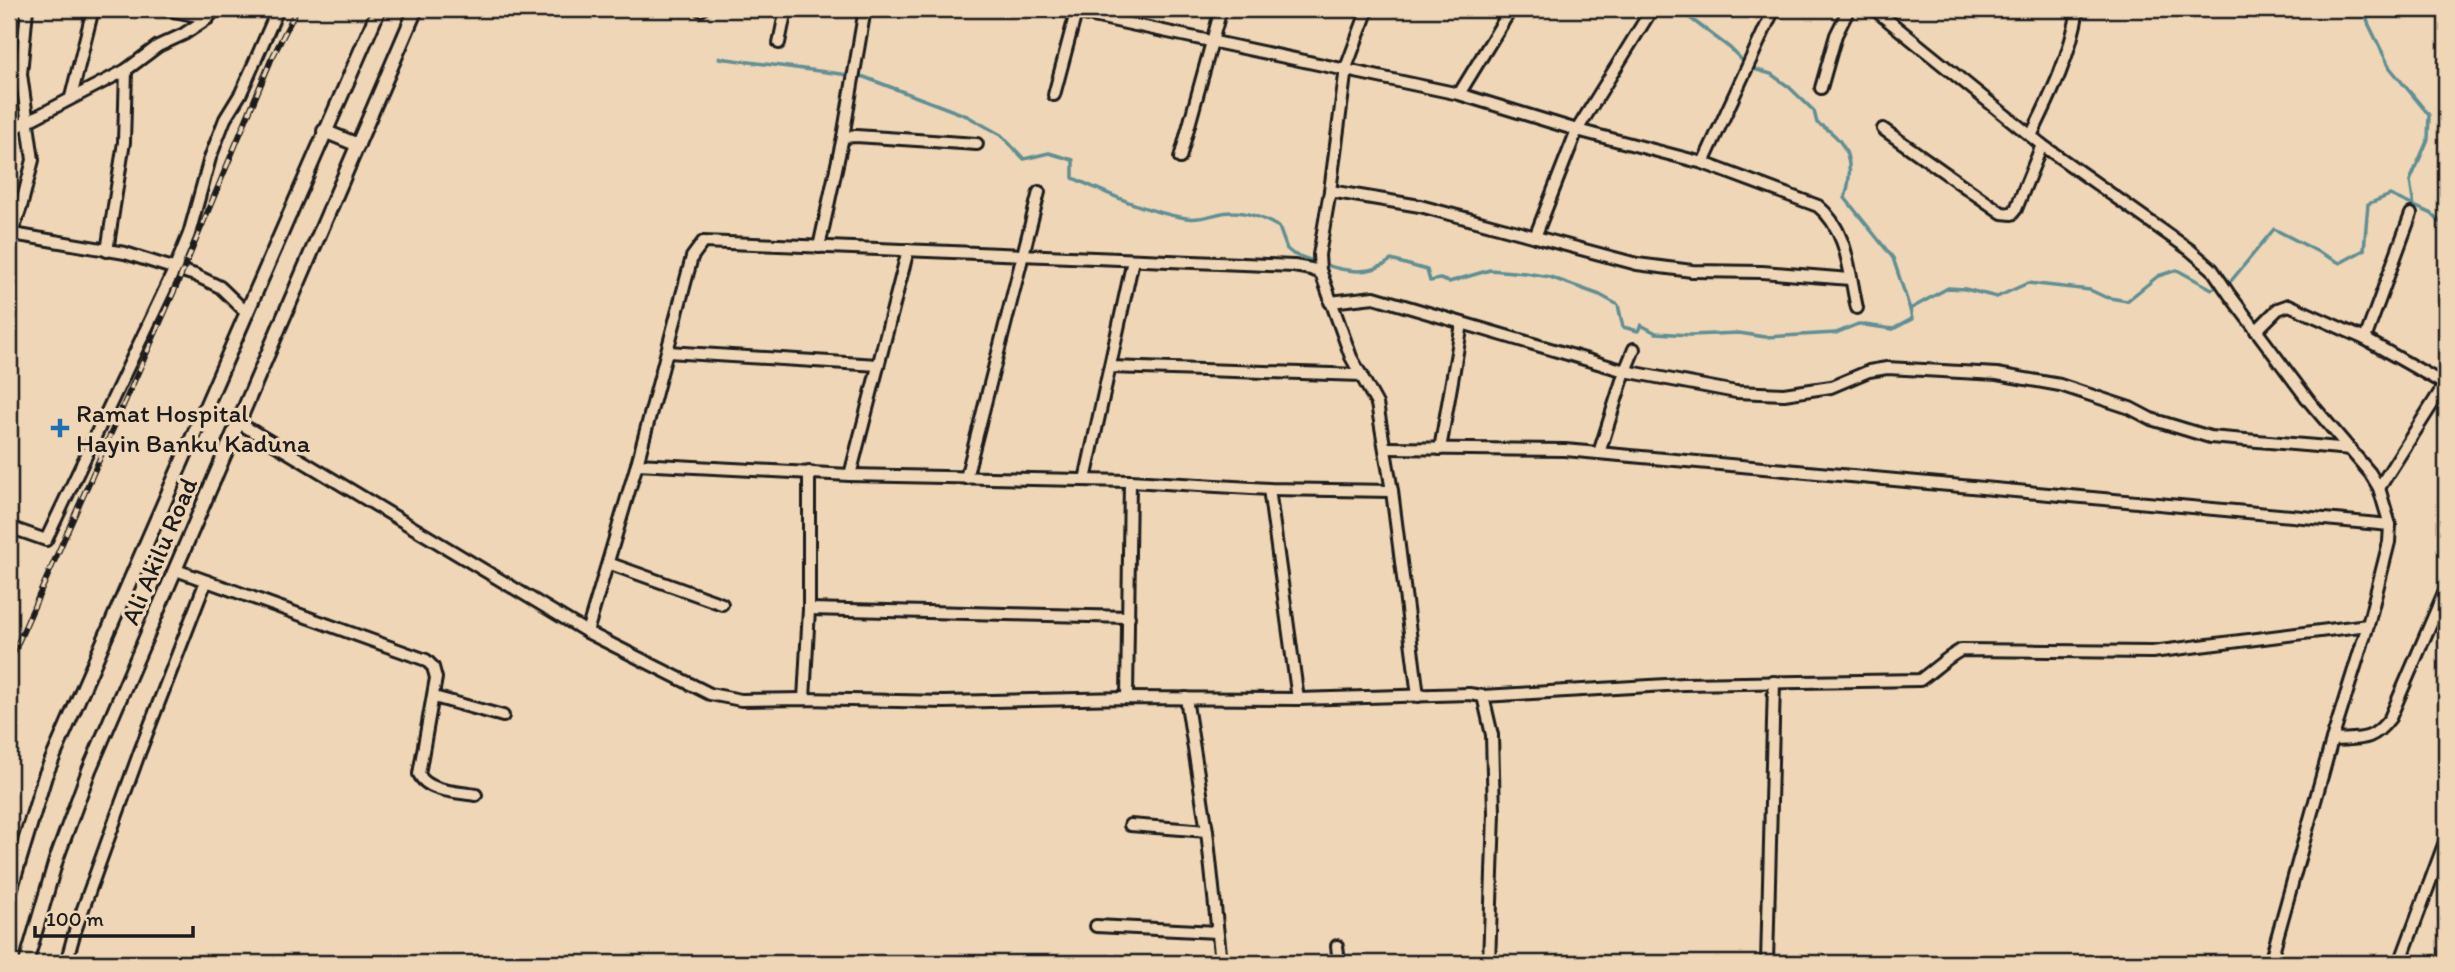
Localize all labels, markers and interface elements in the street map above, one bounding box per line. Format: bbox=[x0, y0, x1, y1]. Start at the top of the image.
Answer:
place label: Ramat Hospital Hayin Banku Kaduna bbox=[76, 397, 311, 459]
marker: Ramat Hospital Hayin Banku Kaduna bbox=[50, 418, 70, 438]
street label: Ali Akilu Road bbox=[114, 472, 205, 629]
scale bar bbox=[35, 895, 192, 939]
text: 100 m bbox=[46, 906, 104, 931]

